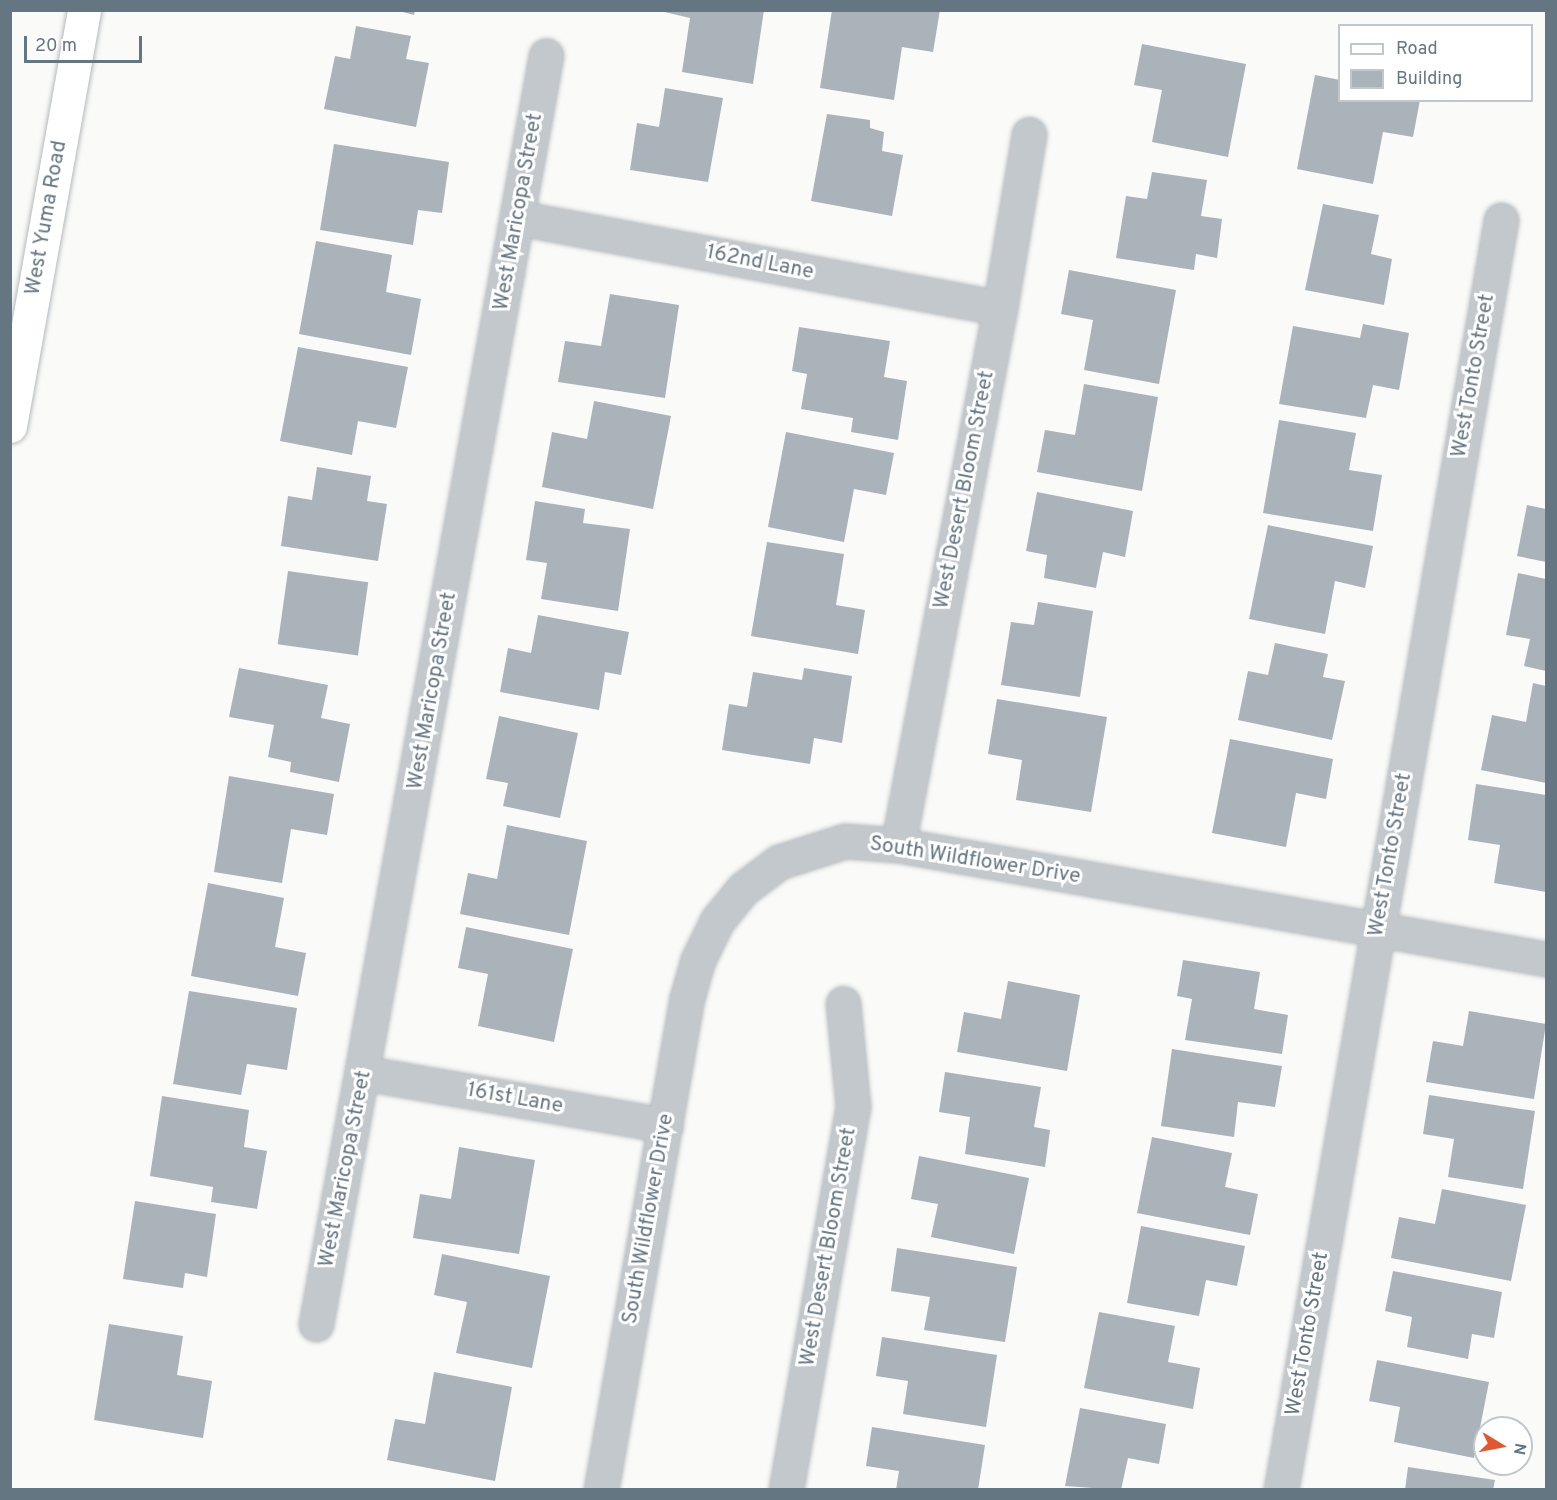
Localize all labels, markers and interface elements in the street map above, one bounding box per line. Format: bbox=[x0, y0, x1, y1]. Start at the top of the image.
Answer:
scale bar bbox=[27, 24, 146, 62]
legend bbox=[1338, 24, 1533, 102]
text: 20 m bbox=[35, 35, 77, 58]
text: Road bbox=[1396, 38, 1438, 61]
text: Building bbox=[1396, 68, 1462, 91]
street label: West Maricopa Street bbox=[489, 111, 549, 313]
street label: West Yuma Road bbox=[21, 138, 73, 298]
street label: 162nd Lane bbox=[704, 240, 816, 286]
street label: West Tonto Street bbox=[1447, 292, 1501, 460]
street label: West Desert Bloom Street bbox=[930, 369, 1000, 611]
street label: West Maricopa Street bbox=[403, 590, 463, 792]
street label: West Tonto Street bbox=[1364, 771, 1418, 939]
street label: South Wildflower Drive bbox=[868, 832, 1082, 890]
street label: West Maricopa Street bbox=[315, 1068, 377, 1270]
street label: 161st Lane bbox=[465, 1078, 565, 1120]
street label: South Wildflower Drive bbox=[618, 1112, 680, 1326]
street label: West Desert Bloom Street bbox=[796, 1126, 862, 1368]
street label: West Tonto Street bbox=[1281, 1250, 1335, 1418]
north arrow bbox=[1473, 1416, 1533, 1476]
text: N bbox=[1508, 1441, 1530, 1456]

